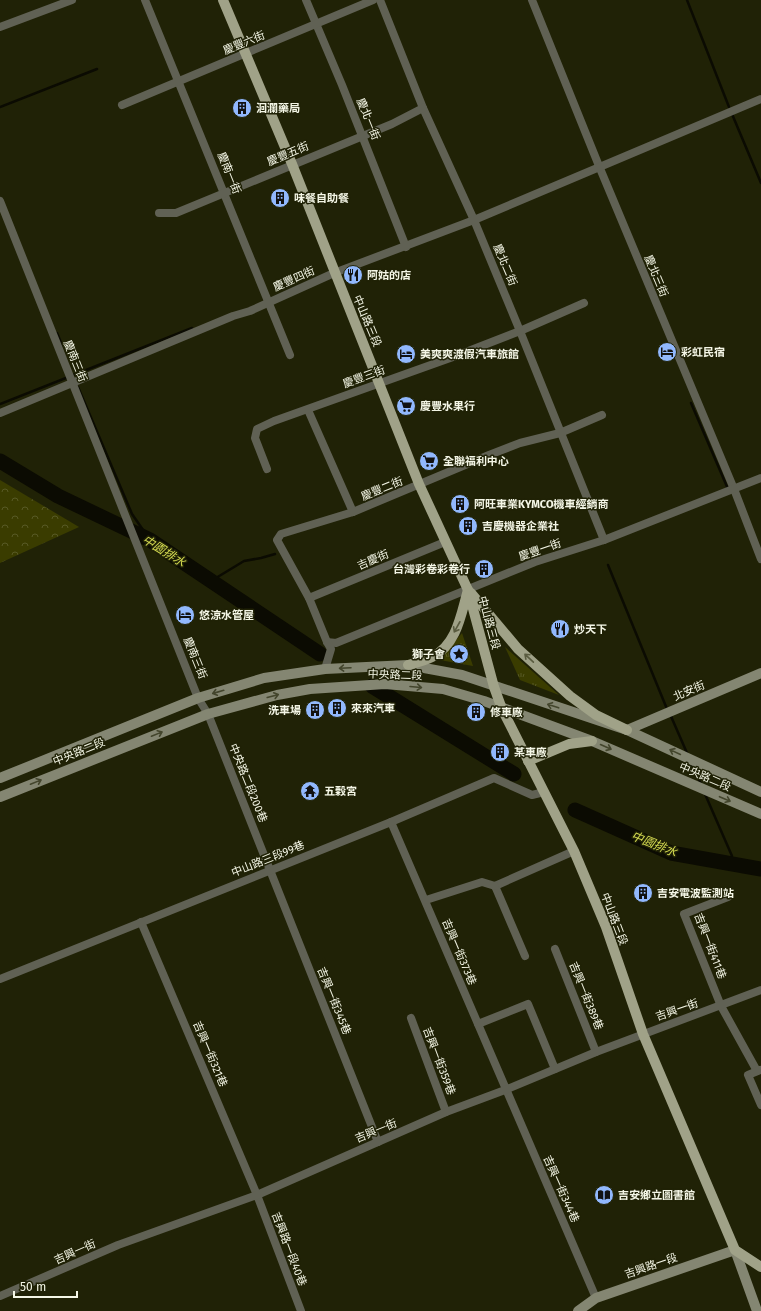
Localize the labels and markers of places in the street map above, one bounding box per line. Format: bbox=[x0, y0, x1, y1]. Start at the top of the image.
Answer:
building icon: 洄瀾藥局 bbox=[231, 97, 253, 119]
place label: 洄瀾藥局 bbox=[256, 102, 300, 115]
building icon: 味餐自助餐 bbox=[269, 187, 291, 209]
place label: 味餐自助餐 bbox=[294, 192, 349, 205]
restaurant icon: 阿姑的店 bbox=[342, 264, 364, 286]
place label: 阿姑的店 bbox=[367, 269, 411, 282]
hotel icon: 彩虹民宿 bbox=[656, 341, 678, 363]
hotel icon: 美爽爽渡假汽車旅館 bbox=[395, 343, 417, 365]
place label: 彩虹民宿 bbox=[681, 346, 725, 359]
place label: 美爽爽渡假汽車旅館 bbox=[420, 348, 519, 361]
supermarket icon: 慶豐水果行 bbox=[395, 395, 417, 417]
place label: 慶豐水果行 bbox=[420, 400, 475, 413]
supermarket icon: 全聯福利中心 bbox=[418, 450, 440, 472]
place label: 全聯福利中心 bbox=[443, 455, 509, 468]
building icon: 阿旺車業KYMCO機車經銷商 bbox=[449, 493, 471, 515]
place label: 阿旺車業KYMCO機車經銷商 bbox=[474, 498, 609, 511]
building icon: 吉慶機器企業社 bbox=[457, 515, 479, 537]
place label: 吉慶機器企業社 bbox=[482, 520, 559, 533]
building icon: 台灣彩卷彩卷行 bbox=[473, 558, 495, 580]
place label: 台灣彩卷彩卷行 bbox=[393, 563, 470, 576]
hotel icon: 悠涼水管屋 bbox=[174, 604, 196, 626]
place label: 悠涼水管屋 bbox=[199, 609, 254, 622]
restaurant icon: 炒天下 bbox=[549, 618, 571, 640]
place label: 炒天下 bbox=[574, 623, 607, 636]
place icon: 獅子會 bbox=[448, 643, 470, 665]
place label: 獅子會 bbox=[412, 648, 445, 661]
building icon: 來來汽車 bbox=[326, 697, 348, 719]
building icon: 洗車場 bbox=[304, 699, 326, 721]
building icon: 修車廠 bbox=[465, 701, 487, 723]
place label: 來來汽車 bbox=[351, 702, 395, 715]
place label: 洗車場 bbox=[268, 704, 301, 717]
place label: 修車廠 bbox=[490, 706, 523, 719]
building icon: 某車廠 bbox=[489, 741, 511, 763]
place label: 某車廠 bbox=[514, 746, 547, 759]
temple icon: 五榖宮 bbox=[299, 780, 321, 802]
place label: 五榖宮 bbox=[324, 785, 357, 798]
building icon: 吉安電波監測站 bbox=[632, 882, 654, 904]
place label: 吉安電波監測站 bbox=[657, 887, 734, 900]
library icon: 吉安鄉立圖書館 bbox=[593, 1184, 615, 1206]
place label: 吉安鄉立圖書館 bbox=[618, 1189, 695, 1202]

